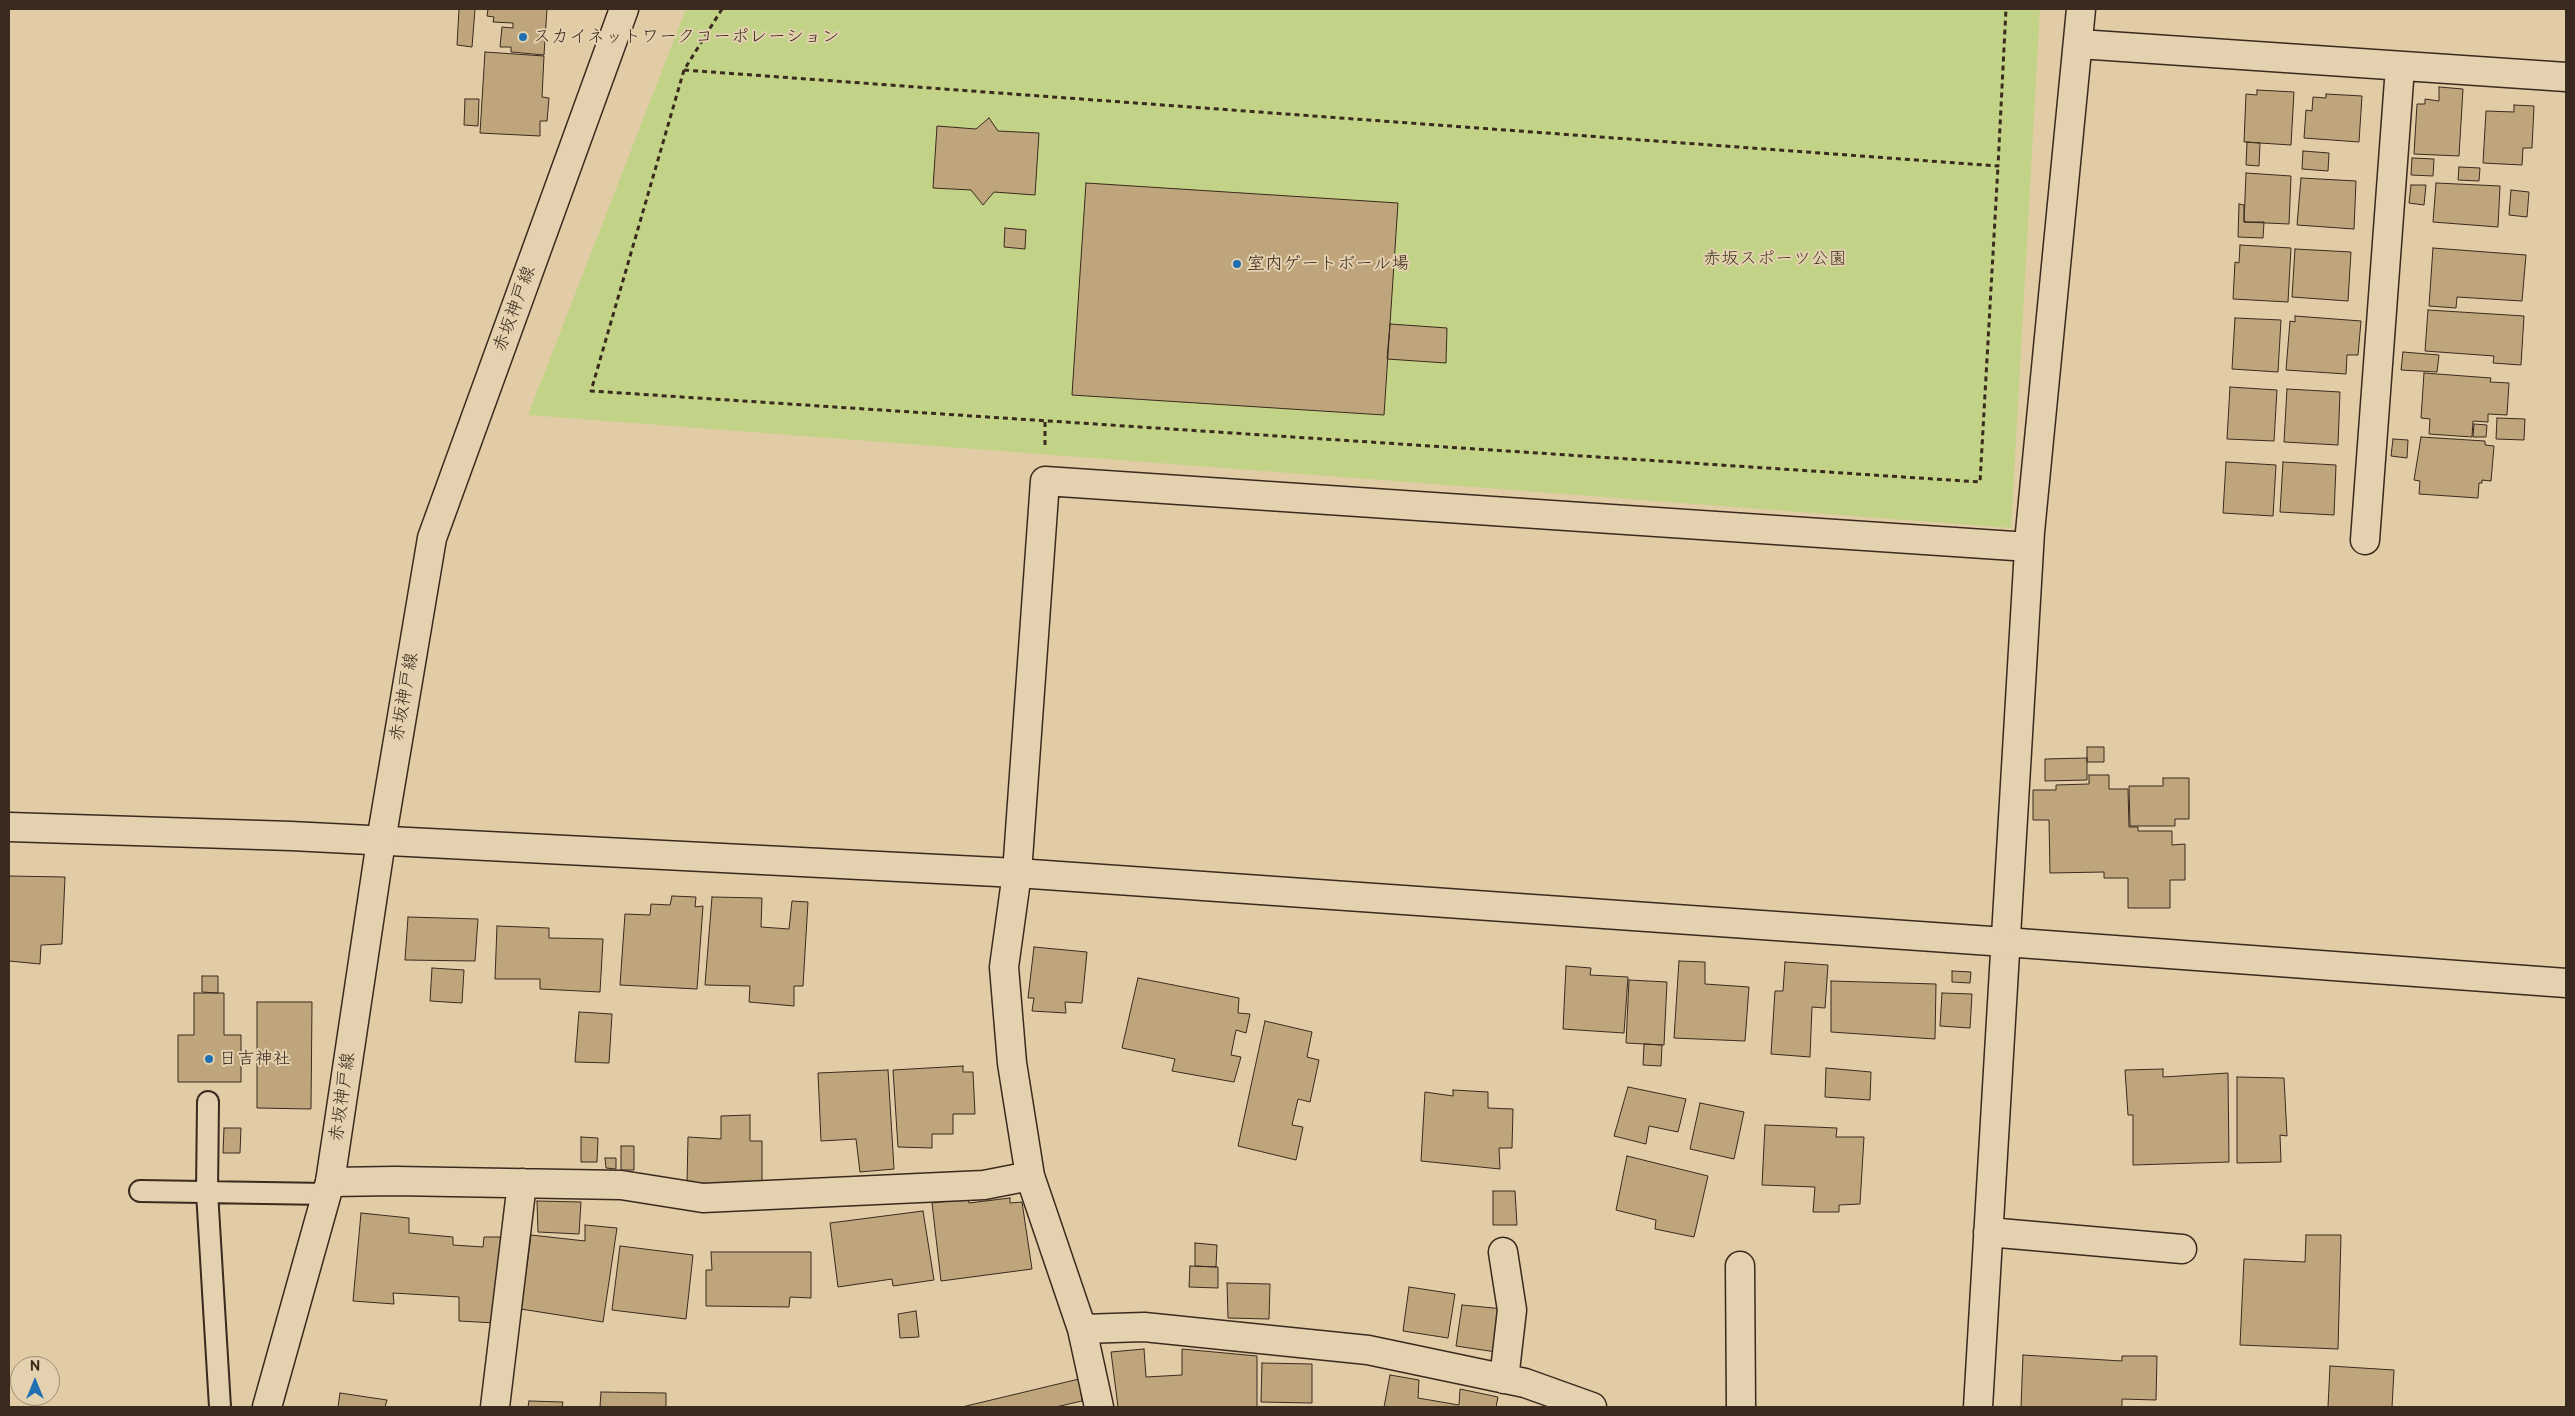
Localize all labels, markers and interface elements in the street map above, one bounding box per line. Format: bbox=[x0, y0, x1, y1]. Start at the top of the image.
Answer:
place label: スカイネットワークコーポレーション bbox=[533, 26, 840, 48]
marker: スカイネットワークコーポレーション bbox=[517, 31, 529, 43]
park label: 赤坂スポーツ公園 bbox=[1703, 248, 1847, 270]
place label: 室内ゲートボール場 bbox=[1247, 253, 1409, 275]
marker: 室内ゲートボール場 bbox=[1231, 258, 1243, 270]
street label: 赤坂神戸線 bbox=[489, 263, 541, 355]
street label: 赤坂神戸線 bbox=[387, 651, 423, 743]
place label: 日吉神社 bbox=[219, 1048, 291, 1070]
street label: 赤坂神戸線 bbox=[326, 1051, 360, 1143]
marker: 日吉神社 bbox=[203, 1053, 215, 1065]
north arrow bbox=[10, 1356, 60, 1406]
text: N bbox=[30, 1358, 40, 1375]

